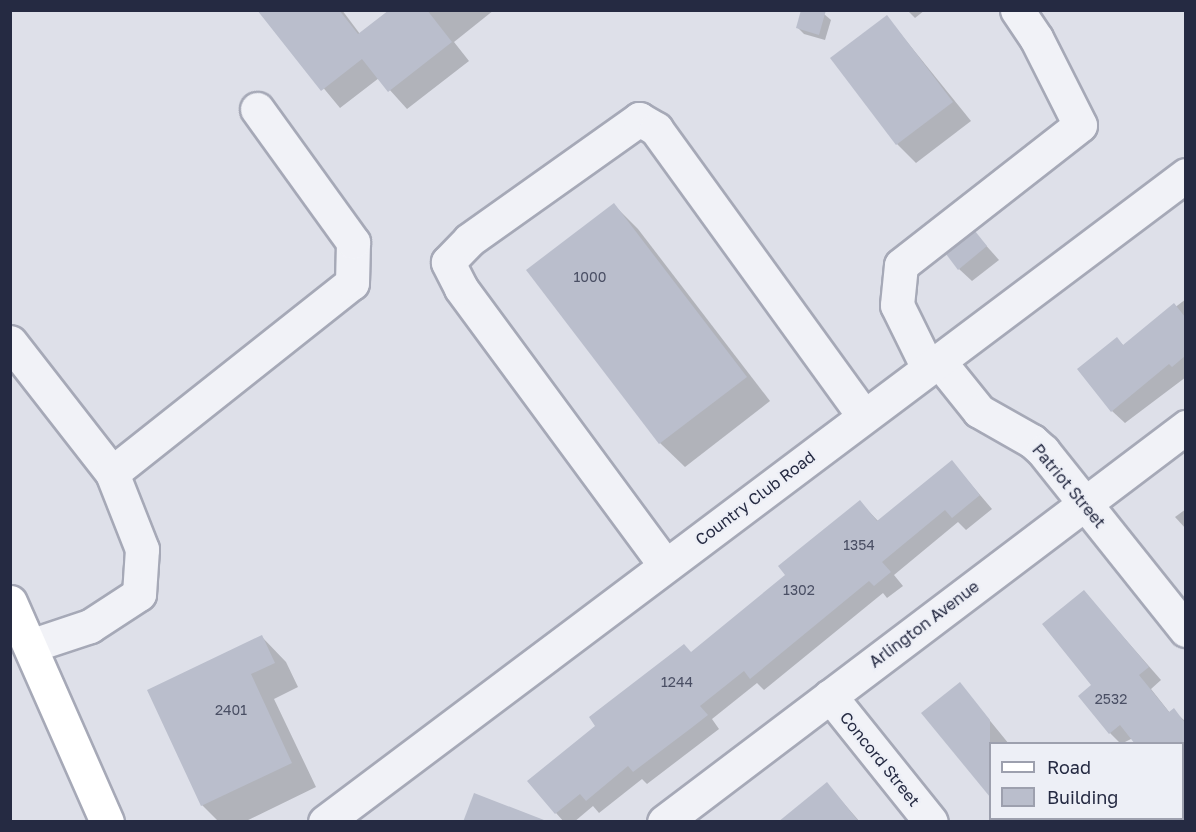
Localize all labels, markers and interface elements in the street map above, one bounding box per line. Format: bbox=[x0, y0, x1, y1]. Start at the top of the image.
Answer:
house number: 1000 bbox=[574, 269, 606, 285]
street label: Patriot Street bbox=[1028, 440, 1110, 532]
street label: Country Club Road bbox=[691, 447, 819, 549]
house number: 1354 bbox=[843, 537, 875, 553]
street label: Arlington Avenue bbox=[865, 577, 983, 671]
house number: 1302 bbox=[783, 582, 815, 598]
house number: 1244 bbox=[661, 674, 693, 690]
house number: 2532 bbox=[1095, 691, 1127, 707]
house number: 2401 bbox=[215, 702, 247, 718]
street label: Concord Street bbox=[836, 708, 924, 810]
legend bbox=[989, 742, 1184, 820]
text: Road bbox=[1047, 756, 1091, 778]
text: Building bbox=[1047, 786, 1118, 808]

